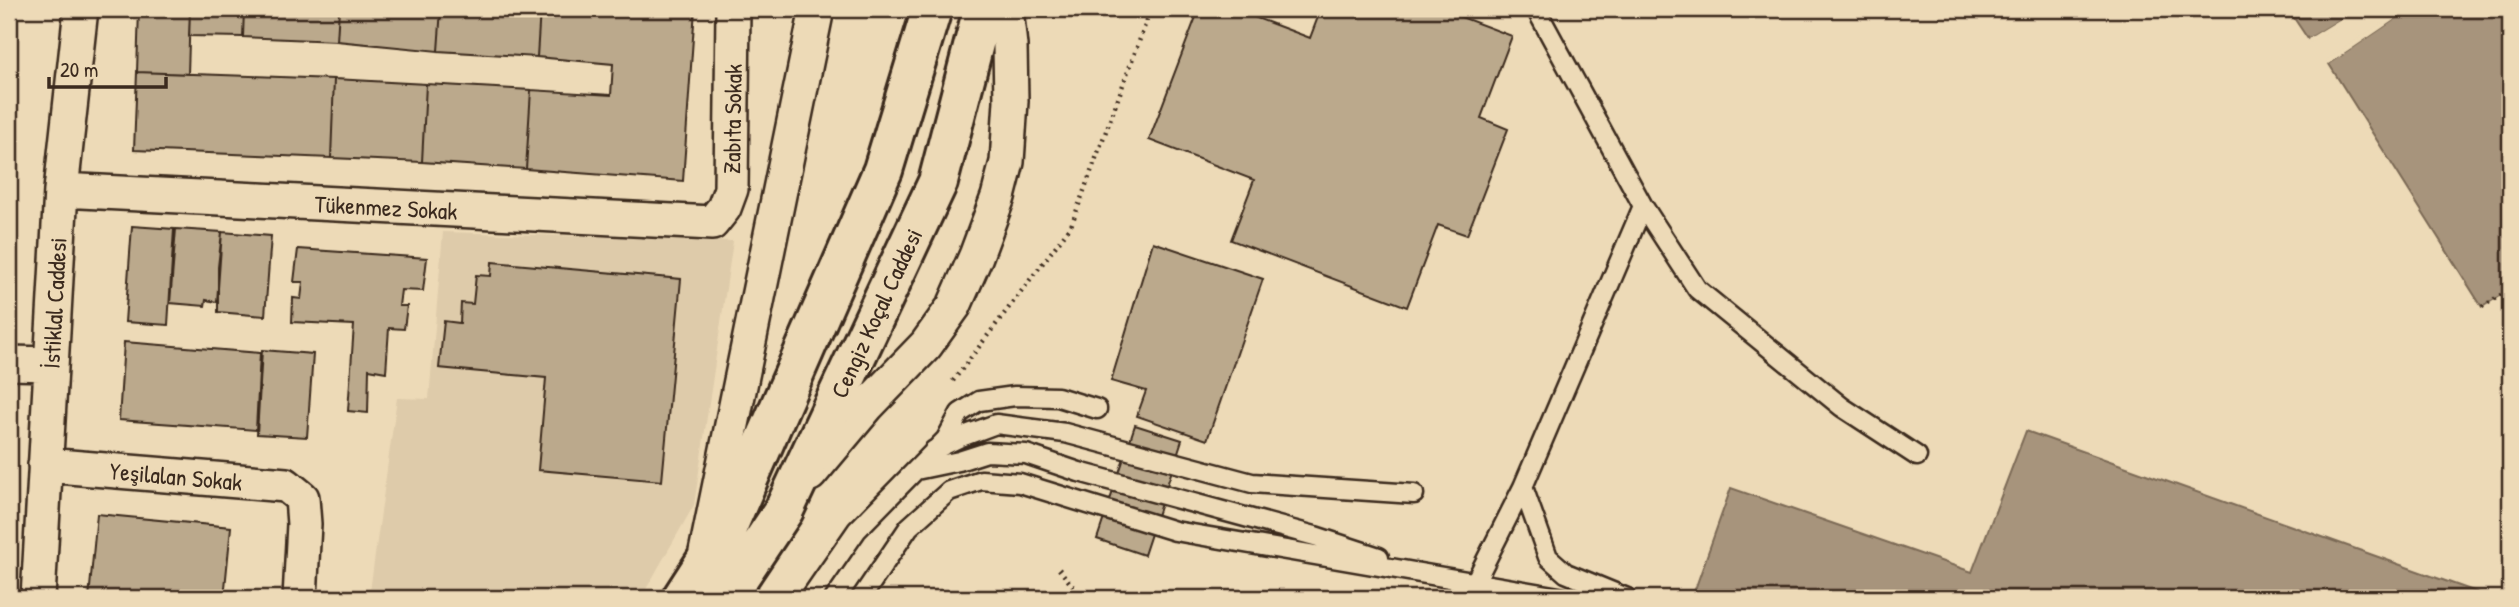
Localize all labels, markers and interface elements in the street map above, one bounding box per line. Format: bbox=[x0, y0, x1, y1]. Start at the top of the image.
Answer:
scale bar bbox=[49, 46, 166, 90]
text: 20 m bbox=[60, 55, 98, 84]
street label: Zabıta Sokak bbox=[715, 64, 749, 174]
street label: Tükenmez Sokak bbox=[314, 187, 458, 227]
street label: Cengiz Koçal Caddesi bbox=[823, 223, 929, 403]
street label: İstiklal Caddesi bbox=[35, 236, 73, 370]
street label: Yeşilalan Sokak bbox=[108, 454, 244, 498]

